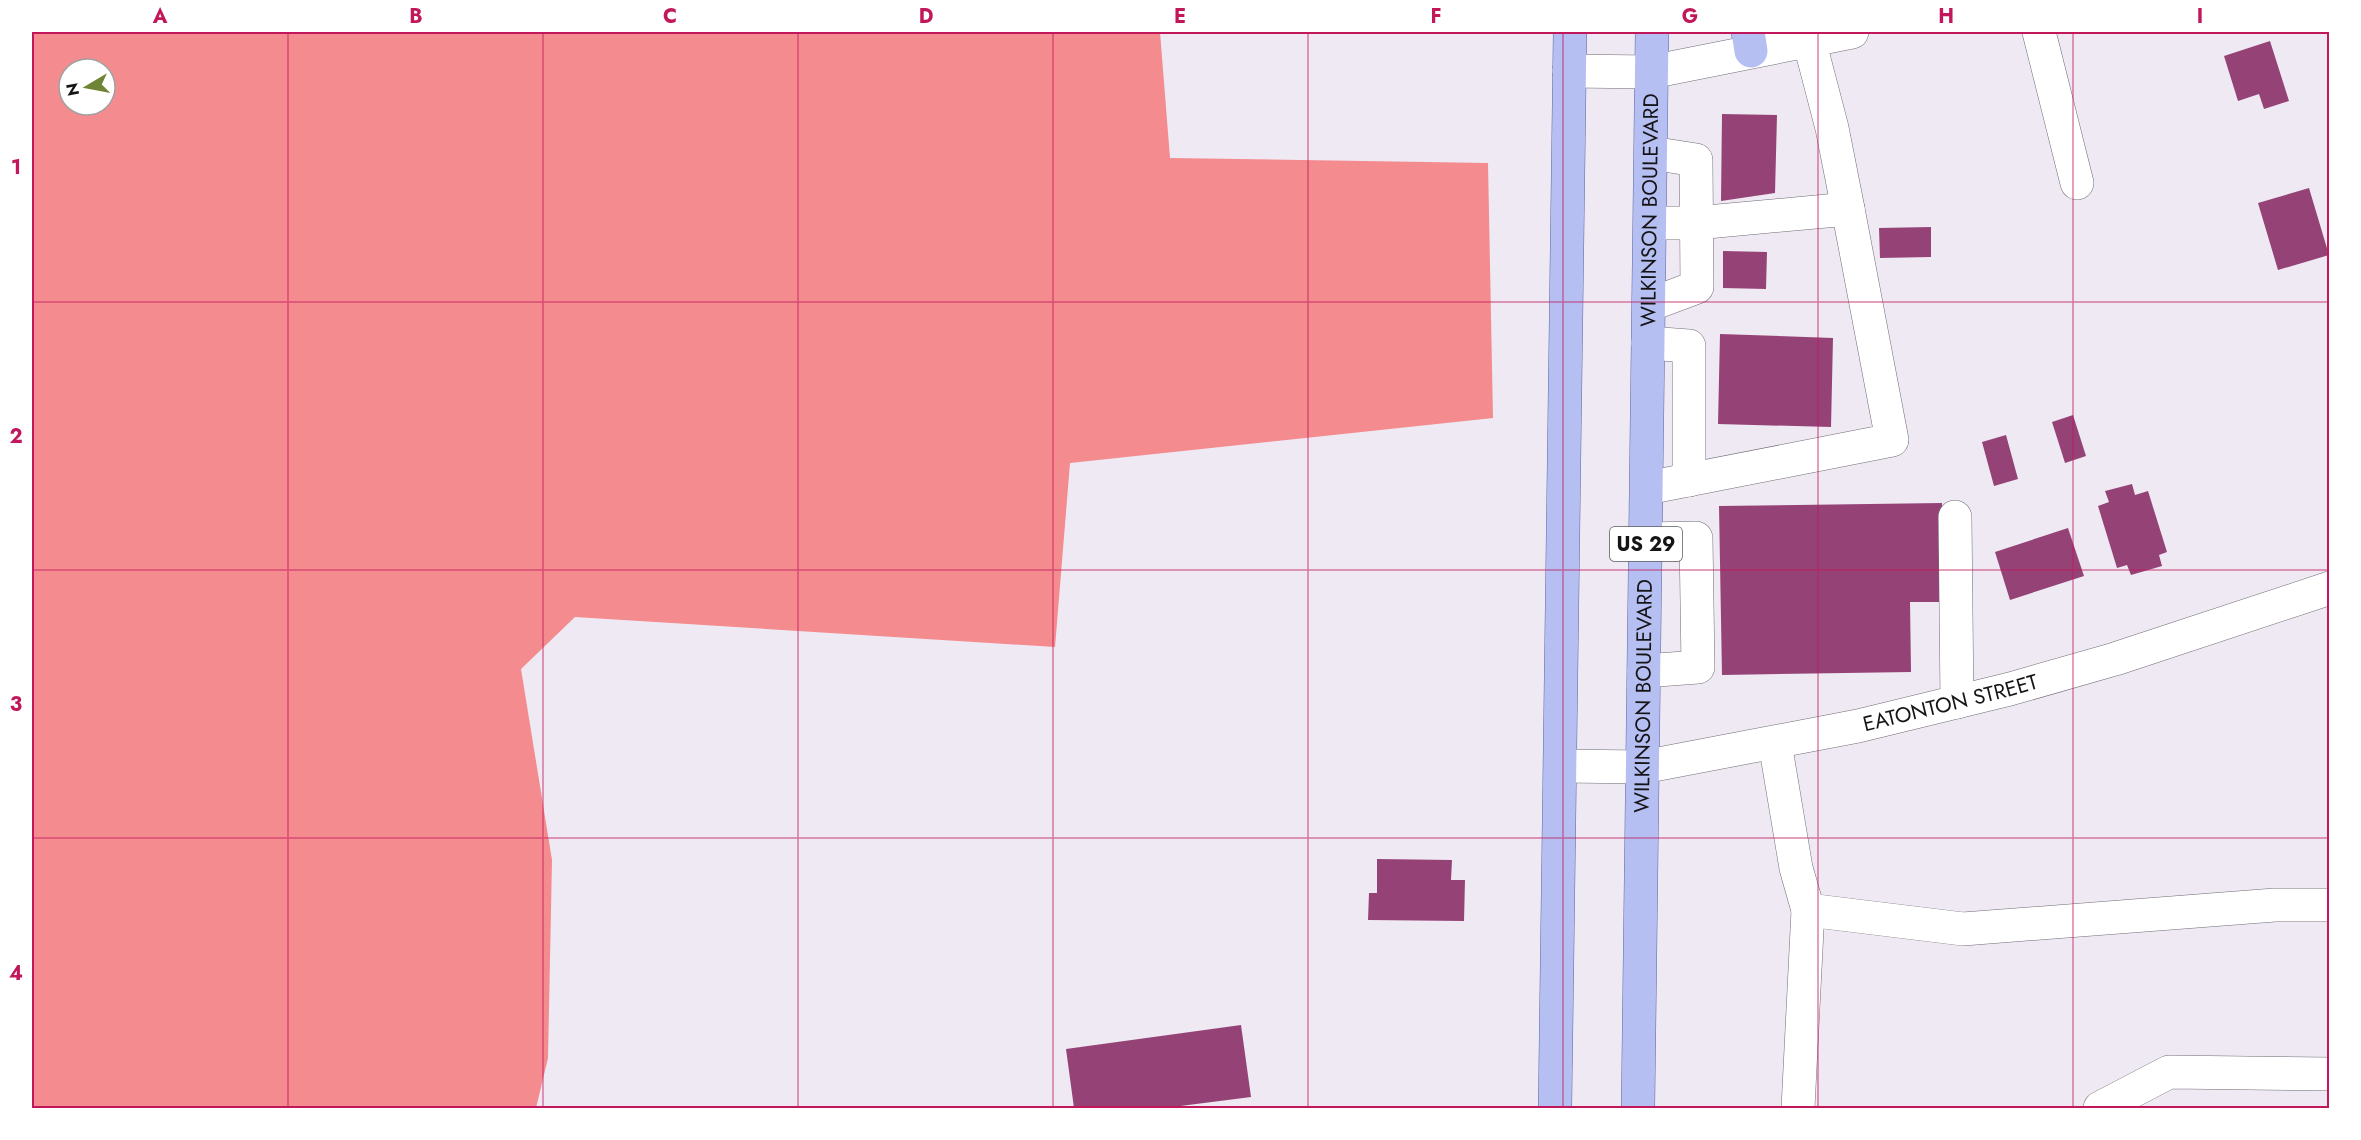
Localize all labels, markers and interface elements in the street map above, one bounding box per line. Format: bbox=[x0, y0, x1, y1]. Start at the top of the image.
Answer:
text: A bbox=[152, 2, 168, 31]
text: B bbox=[409, 2, 423, 31]
text: C bbox=[663, 2, 677, 31]
text: D bbox=[919, 2, 933, 31]
text: E bbox=[1174, 2, 1186, 31]
text: F bbox=[1430, 2, 1442, 31]
text: G bbox=[1682, 2, 1698, 31]
text: H bbox=[1938, 2, 1954, 31]
text: I bbox=[2197, 2, 2203, 31]
north arrow bbox=[57, 57, 117, 117]
text: N bbox=[60, 81, 85, 98]
street label: WILKINSON BOULEVARD bbox=[1633, 93, 1666, 327]
text: 1 bbox=[11, 153, 21, 182]
text: 2 bbox=[9, 422, 23, 451]
road number: US 29 bbox=[1610, 527, 1682, 561]
street label: WILKINSON BOULEVARD bbox=[1627, 579, 1660, 813]
street label: EATONTON STREET bbox=[1860, 667, 2042, 739]
text: 3 bbox=[10, 690, 22, 719]
text: 4 bbox=[9, 959, 23, 988]

